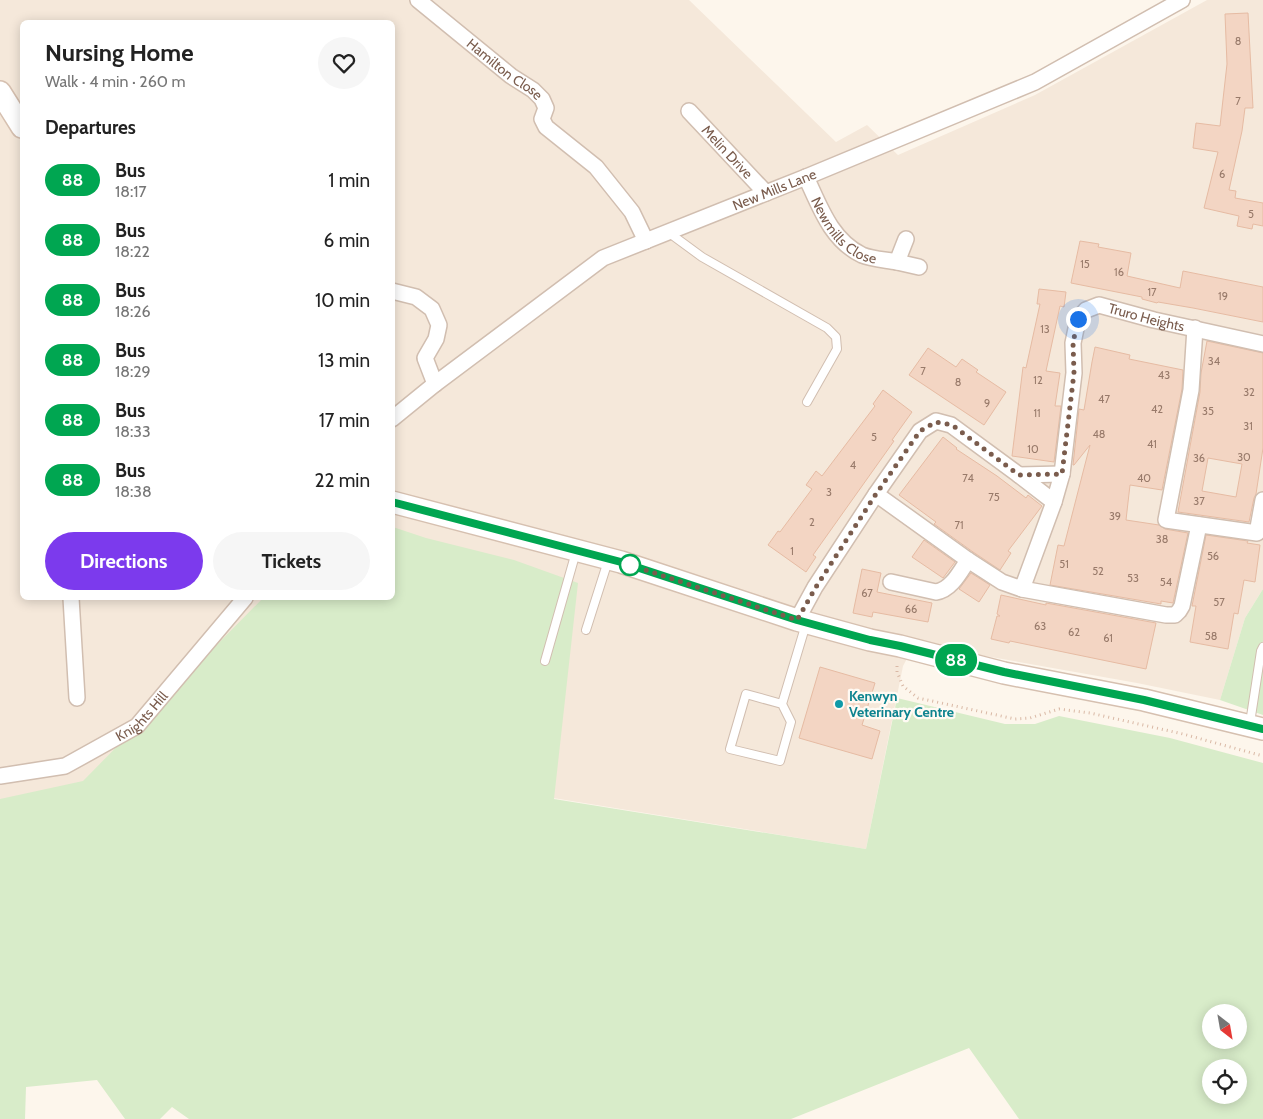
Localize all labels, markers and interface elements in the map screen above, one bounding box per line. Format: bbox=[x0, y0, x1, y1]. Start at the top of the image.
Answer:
house number: 8 bbox=[1235, 34, 1241, 48]
street label: Hamilton Close bbox=[463, 35, 547, 104]
button: heart bbox=[318, 37, 370, 89]
text: Nursing Home bbox=[45, 38, 194, 67]
text: Walk · 4 min · 260 m bbox=[45, 72, 186, 91]
house number: 7 bbox=[1235, 94, 1241, 108]
text: Departures bbox=[45, 116, 136, 139]
street label: Melin Drive bbox=[698, 121, 757, 182]
text: Bus bbox=[115, 159, 145, 182]
street label: New Mills Lane bbox=[730, 165, 819, 214]
house number: 6 bbox=[1219, 167, 1225, 181]
text: 88 bbox=[62, 169, 83, 191]
text: 1 min bbox=[328, 169, 370, 192]
text: 18:17 bbox=[115, 182, 147, 201]
street label: Newmills Close bbox=[807, 194, 878, 268]
house number: 5 bbox=[1248, 207, 1254, 221]
text: Bus bbox=[115, 219, 145, 242]
text: 88 bbox=[62, 229, 83, 251]
text: 6 min bbox=[324, 229, 370, 252]
text: 18:22 bbox=[115, 242, 150, 261]
house number: 15 bbox=[1080, 257, 1090, 271]
house number: 16 bbox=[1114, 265, 1124, 279]
text: Bus bbox=[115, 279, 145, 302]
house number: 17 bbox=[1147, 285, 1157, 299]
text: 88 bbox=[62, 289, 83, 311]
text: 10 min bbox=[315, 289, 370, 312]
house number: 19 bbox=[1218, 289, 1228, 303]
street label: Truro Heights bbox=[1106, 299, 1186, 336]
text: 18:26 bbox=[115, 302, 151, 321]
your location bbox=[1066, 307, 1091, 332]
house number: 13 bbox=[1040, 322, 1050, 336]
text: Bus bbox=[115, 339, 145, 362]
text: 88 bbox=[62, 349, 83, 371]
text: 13 min bbox=[318, 349, 370, 372]
house number: 34 bbox=[1208, 354, 1221, 368]
text: 18:29 bbox=[115, 362, 151, 381]
house number: 7 bbox=[920, 364, 926, 378]
house number: 43 bbox=[1158, 368, 1170, 382]
house number: 12 bbox=[1033, 373, 1043, 387]
house number: 8 bbox=[955, 375, 961, 389]
house number: 32 bbox=[1243, 385, 1255, 399]
house number: 47 bbox=[1098, 392, 1110, 406]
house number: 9 bbox=[984, 396, 990, 410]
text: Bus bbox=[115, 399, 145, 422]
house number: 42 bbox=[1151, 402, 1163, 416]
house number: 35 bbox=[1202, 404, 1214, 418]
house number: 11 bbox=[1033, 406, 1041, 420]
text: 88 bbox=[62, 409, 83, 431]
text: 17 min bbox=[319, 409, 370, 432]
house number: 31 bbox=[1243, 419, 1253, 433]
text: 18:33 bbox=[115, 422, 151, 441]
house number: 48 bbox=[1092, 427, 1106, 441]
house number: 5 bbox=[871, 430, 877, 444]
house number: 41 bbox=[1147, 437, 1157, 451]
house number: 10 bbox=[1027, 442, 1039, 456]
house number: 30 bbox=[1237, 450, 1251, 464]
house number: 36 bbox=[1193, 451, 1205, 465]
house number: 4 bbox=[850, 458, 857, 472]
text: Bus bbox=[115, 459, 145, 482]
text: 88 bbox=[62, 469, 83, 491]
text: 22 min bbox=[315, 469, 370, 492]
house number: 74 bbox=[962, 471, 974, 485]
house number: 40 bbox=[1137, 471, 1151, 485]
text: 18:38 bbox=[115, 482, 152, 501]
house number: 3 bbox=[826, 485, 832, 499]
house number: 75 bbox=[988, 490, 1000, 504]
house number: 37 bbox=[1193, 494, 1205, 508]
house number: 39 bbox=[1109, 509, 1121, 523]
house number: 2 bbox=[809, 515, 815, 529]
house number: 71 bbox=[954, 518, 964, 532]
button: Directions bbox=[45, 532, 203, 590]
button: Tickets bbox=[213, 532, 370, 590]
house number: 38 bbox=[1156, 532, 1168, 546]
house number: 1 bbox=[790, 544, 794, 558]
house number: 56 bbox=[1207, 549, 1219, 563]
unlabelled marker bbox=[619, 554, 641, 576]
house number: 51 bbox=[1059, 557, 1069, 571]
house number: 52 bbox=[1092, 564, 1104, 578]
house number: 53 bbox=[1127, 571, 1139, 585]
house number: 54 bbox=[1160, 575, 1173, 589]
house number: 67 bbox=[861, 586, 873, 600]
house number: 57 bbox=[1213, 595, 1225, 609]
house number: 66 bbox=[905, 602, 917, 616]
house number: 63 bbox=[1034, 619, 1046, 633]
house number: 62 bbox=[1068, 625, 1080, 639]
house number: 58 bbox=[1205, 629, 1217, 643]
house number: 61 bbox=[1103, 631, 1113, 645]
line badge: 88 bbox=[934, 644, 978, 676]
text: 88 bbox=[945, 649, 967, 671]
street label: Knights Hill bbox=[112, 687, 172, 745]
place label: Kenwyn Veterinary Centre bbox=[849, 687, 954, 721]
marker: Kenwyn Veterinary Centre bbox=[833, 698, 845, 710]
north arrow bbox=[1202, 1004, 1248, 1049]
map controls bbox=[1202, 1004, 1247, 1104]
button: locate bbox=[1202, 1059, 1247, 1104]

